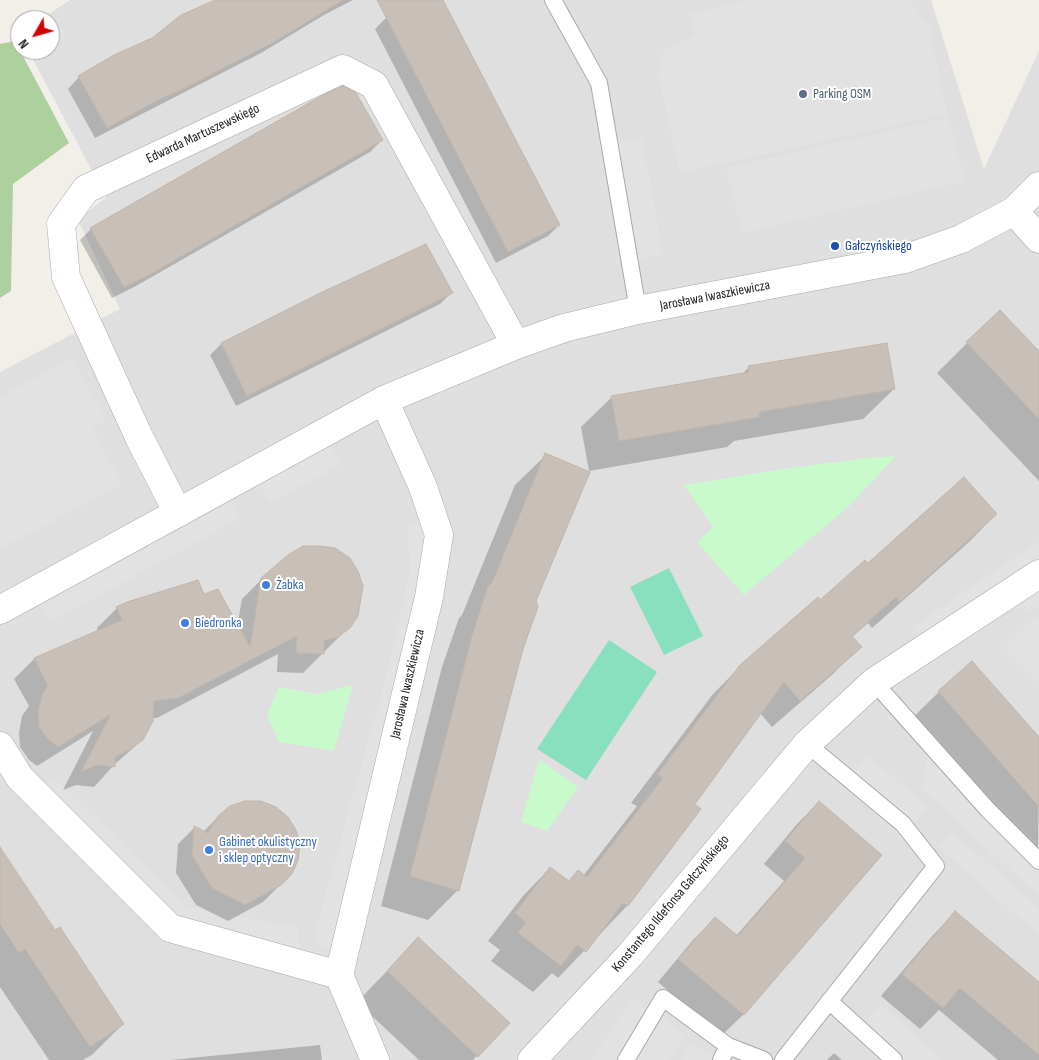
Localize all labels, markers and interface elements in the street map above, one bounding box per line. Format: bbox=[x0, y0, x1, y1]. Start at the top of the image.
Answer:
north arrow bbox=[10, 10, 60, 60]
text: N bbox=[15, 36, 33, 52]
place label: Parking OSM bbox=[813, 86, 871, 102]
marker: Parking OSM bbox=[797, 88, 809, 100]
street label: Edwarda Martuszewskiego bbox=[144, 100, 262, 168]
place label: Gałczyńskiego bbox=[845, 238, 912, 254]
marker: Gałczyńskiego bbox=[829, 240, 841, 252]
street label: Jarosława Iwaszkiewicza bbox=[659, 277, 771, 315]
place label: Żabka bbox=[276, 577, 304, 593]
marker: Żabka bbox=[260, 579, 272, 591]
place label: Biedronka bbox=[195, 615, 242, 631]
marker: Biedronka bbox=[179, 617, 191, 629]
street label: Jarosława Iwaszkiewicza bbox=[387, 628, 429, 740]
street label: Konstantego Ildefonsa Gałczyńskiego bbox=[609, 832, 733, 976]
place label: Gabinet okulistyczny i sklep optyczny bbox=[219, 834, 317, 866]
marker: Gabinet okulistyczny i sklep optyczny bbox=[203, 844, 215, 856]

